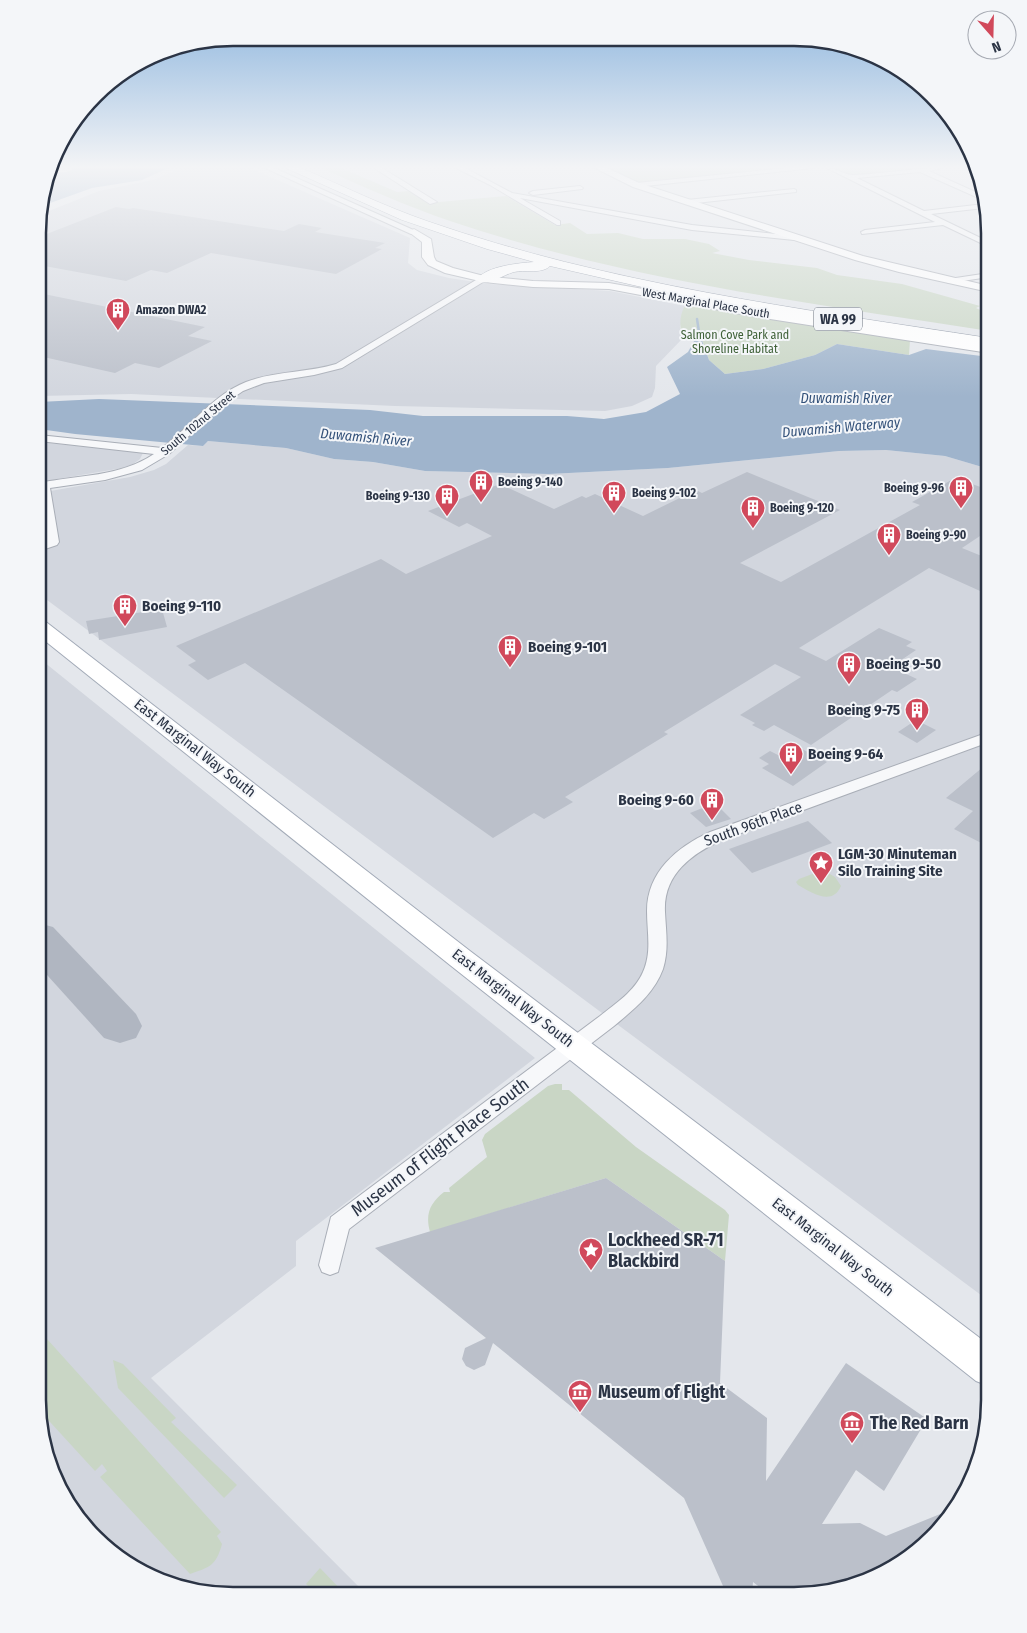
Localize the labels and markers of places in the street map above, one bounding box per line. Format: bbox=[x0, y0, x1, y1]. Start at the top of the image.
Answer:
building icon: Amazon DWA2 bbox=[105, 297, 131, 331]
place label: Amazon DWA2 bbox=[135, 303, 207, 317]
building icon: Boeing 9-140 bbox=[468, 469, 494, 503]
place label: Boeing 9-140 bbox=[498, 475, 563, 489]
building icon: Boeing 9-96 bbox=[948, 475, 974, 509]
building icon: Boeing 9-102 bbox=[601, 480, 627, 514]
place label: Boeing 9-96 bbox=[884, 481, 944, 495]
building icon: Boeing 9-130 bbox=[434, 483, 460, 517]
place label: Boeing 9-102 bbox=[632, 486, 696, 500]
place label: Boeing 9-130 bbox=[366, 489, 430, 503]
building icon: Boeing 9-120 bbox=[740, 495, 766, 529]
place label: Boeing 9-120 bbox=[770, 501, 835, 515]
building icon: Boeing 9-90 bbox=[876, 522, 902, 556]
place label: Boeing 9-90 bbox=[906, 528, 967, 542]
building icon: Boeing 9-110 bbox=[112, 593, 138, 627]
place label: Boeing 9-110 bbox=[142, 597, 221, 615]
building icon: Boeing 9-101 bbox=[497, 634, 523, 668]
place label: Boeing 9-101 bbox=[528, 638, 607, 656]
building icon: Boeing 9-50 bbox=[836, 651, 862, 685]
place label: Boeing 9-50 bbox=[866, 655, 941, 673]
building icon: Boeing 9-75 bbox=[904, 697, 930, 731]
place label: Boeing 9-75 bbox=[828, 701, 900, 719]
building icon: Boeing 9-64 bbox=[778, 741, 804, 775]
place label: Boeing 9-64 bbox=[808, 745, 884, 763]
building icon: Boeing 9-60 bbox=[699, 787, 725, 821]
place label: Boeing 9-60 bbox=[618, 791, 694, 809]
place label: LGM-30 Minuteman Silo Training Site bbox=[838, 845, 957, 880]
place icon: LGM-30 Minuteman Silo Training Site bbox=[808, 850, 834, 884]
place label: Lockheed SR-71 Blackbird bbox=[608, 1229, 724, 1272]
place icon: Lockheed SR-71 Blackbird bbox=[578, 1237, 604, 1271]
museum icon: Museum of Flight bbox=[567, 1379, 593, 1413]
place label: Museum of Flight bbox=[598, 1381, 726, 1403]
museum icon: The Red Barn bbox=[839, 1410, 865, 1444]
place label: The Red Barn bbox=[870, 1412, 969, 1434]

